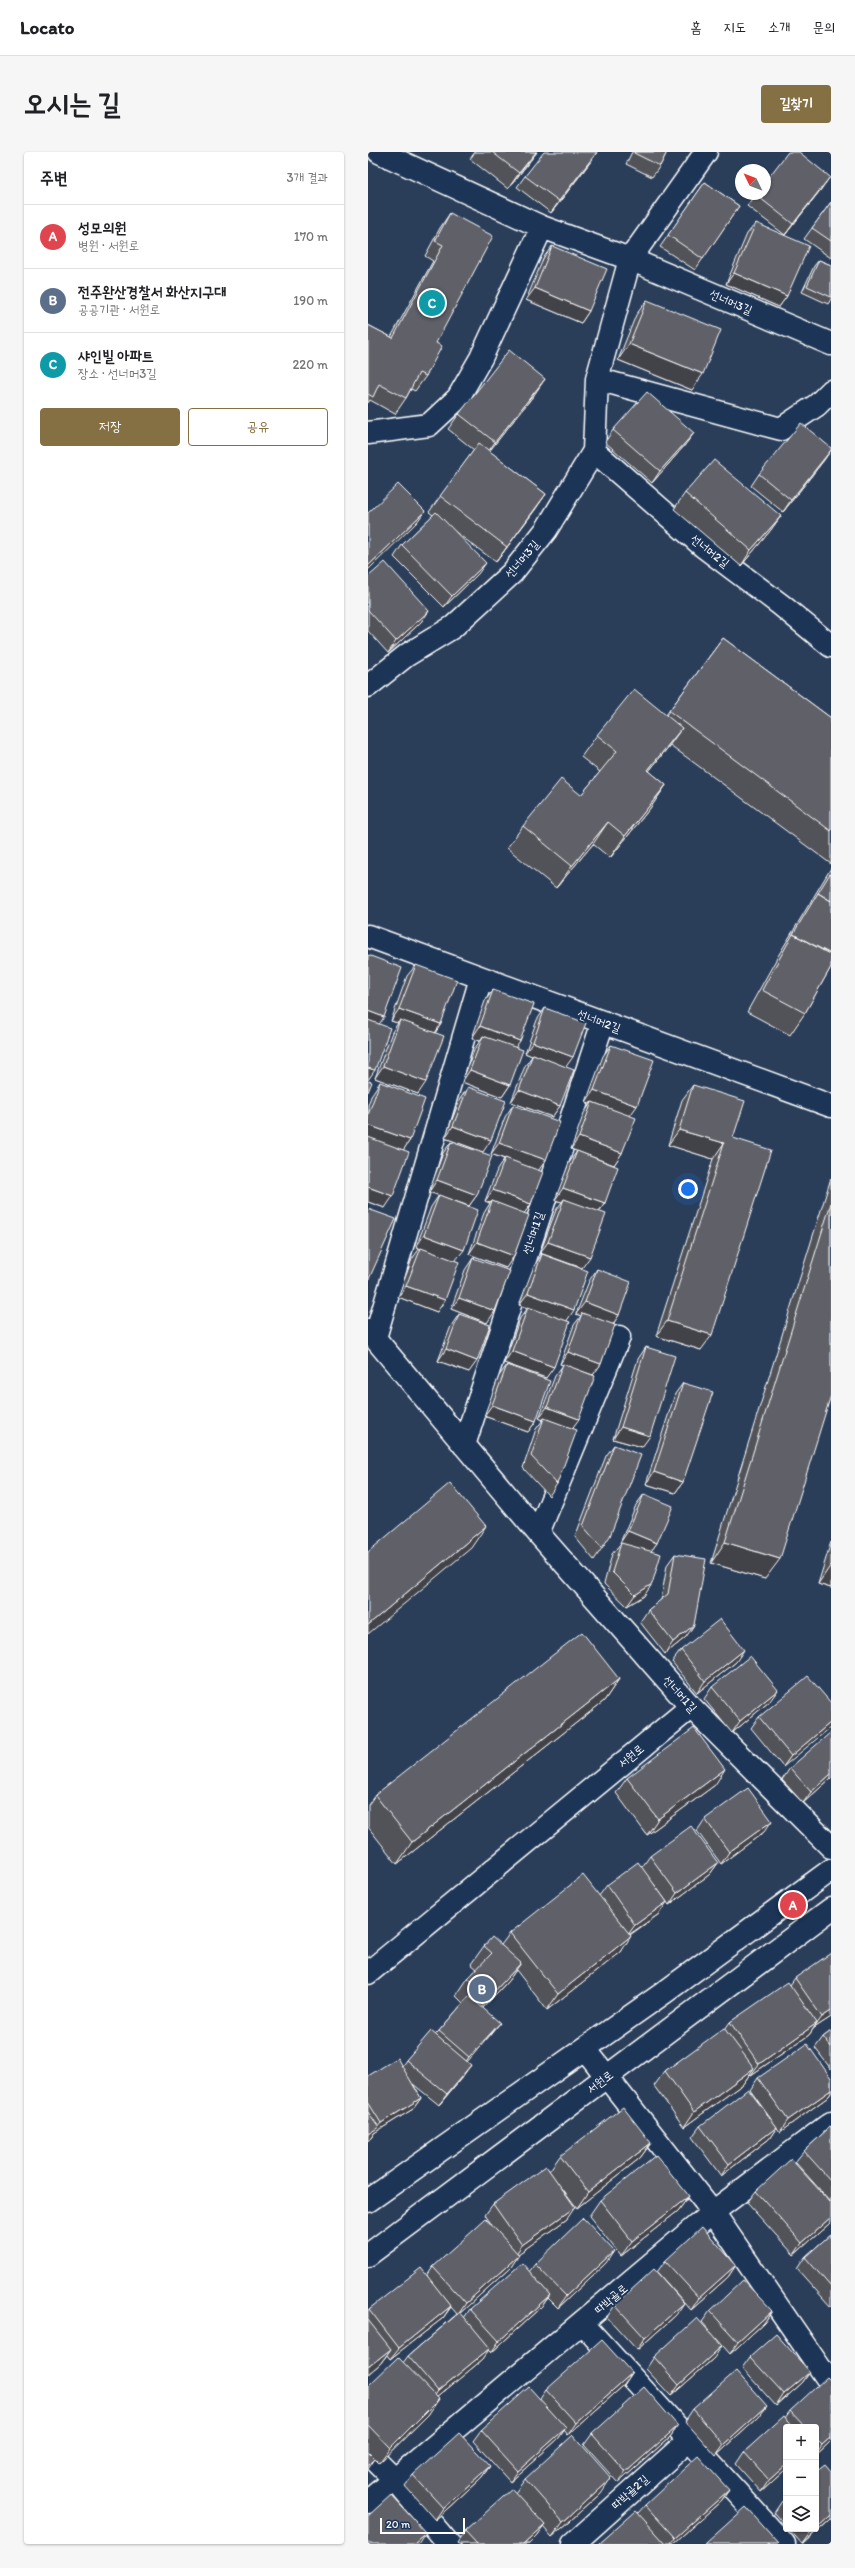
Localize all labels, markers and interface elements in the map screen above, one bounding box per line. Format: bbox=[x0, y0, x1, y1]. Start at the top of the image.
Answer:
text: Locato bbox=[20, 16, 74, 39]
text: 홈 bbox=[690, 19, 701, 36]
text: 지도 bbox=[723, 19, 746, 36]
text: 소개 bbox=[768, 19, 790, 36]
text: 문의 bbox=[812, 19, 835, 36]
button: 길찾기 bbox=[761, 85, 831, 123]
text: 오시는 길 bbox=[24, 86, 120, 120]
north arrow bbox=[735, 164, 771, 200]
text: 주변 bbox=[40, 168, 67, 188]
text: 3개 결과 bbox=[287, 170, 328, 185]
text: 성모의원 bbox=[78, 219, 126, 237]
text: A bbox=[49, 229, 57, 244]
text: 170 m bbox=[294, 229, 328, 244]
text: 병원 · 서원로 bbox=[78, 238, 139, 253]
text: 전주완산경찰서 화산지구대 bbox=[78, 283, 226, 301]
street label: 선너머3길 bbox=[707, 287, 755, 317]
pin: C bbox=[419, 288, 445, 318]
text: B bbox=[49, 293, 57, 308]
text: 190 m bbox=[293, 293, 328, 308]
text: 공공기관 · 서원로 bbox=[78, 302, 160, 317]
text: 샤인빌 아파트 bbox=[78, 347, 154, 365]
text: C bbox=[49, 357, 57, 372]
text: 220 m bbox=[292, 357, 328, 372]
text: 장소 · 선너머3길 bbox=[78, 366, 157, 381]
button: 저장 bbox=[40, 408, 180, 446]
button: 공유 bbox=[188, 408, 328, 446]
street label: 선너머2길 bbox=[688, 532, 732, 571]
street label: 선너머3길 bbox=[502, 537, 542, 581]
street label: 선너머2길 bbox=[575, 1007, 623, 1035]
your location bbox=[678, 1179, 698, 1199]
street label: 선너머1길 bbox=[520, 1209, 547, 1256]
street label: 선너머1길 bbox=[660, 1673, 700, 1715]
street label: 서원로 bbox=[615, 1741, 647, 1771]
pin: A bbox=[780, 1890, 806, 1920]
pin: B bbox=[469, 1974, 495, 2004]
street label: 서원로 bbox=[584, 2068, 616, 2096]
street label: 따박골로 bbox=[592, 2281, 630, 2317]
map controls bbox=[783, 2424, 819, 2532]
button: + bbox=[783, 2424, 819, 2460]
button: − bbox=[783, 2460, 819, 2496]
street label: 따박골2길 bbox=[609, 2472, 652, 2512]
button: layers bbox=[783, 2496, 819, 2532]
scale bar bbox=[380, 2516, 465, 2535]
text: 20 m bbox=[386, 2518, 410, 2531]

